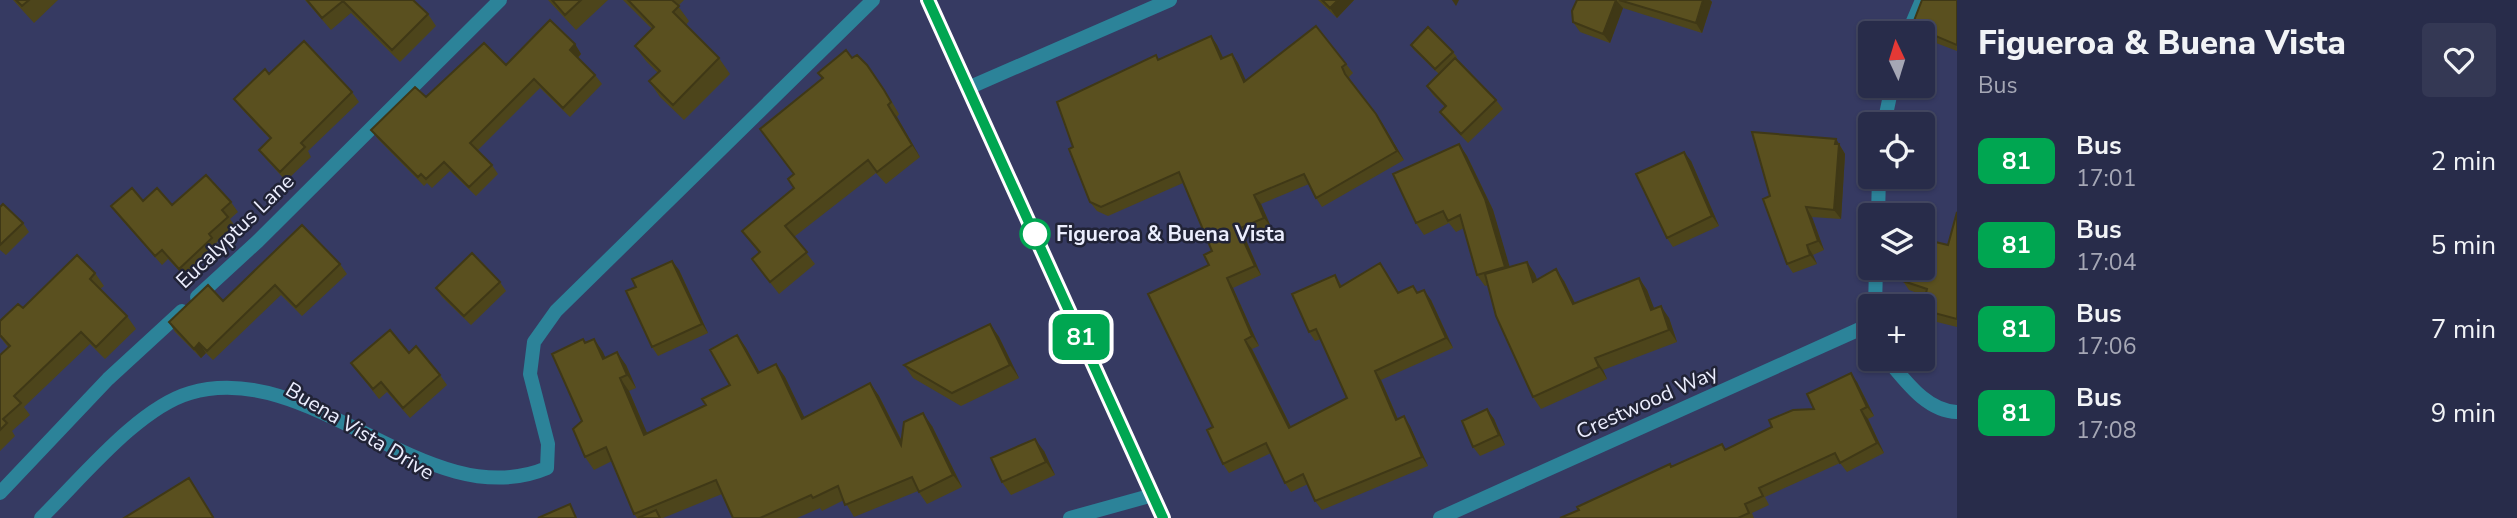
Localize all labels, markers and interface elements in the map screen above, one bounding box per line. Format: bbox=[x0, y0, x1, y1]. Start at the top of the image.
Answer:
north arrow bbox=[1858, 21, 1936, 98]
map controls bbox=[1858, 21, 1935, 371]
text: Figueroa & Buena Vista bbox=[1978, 21, 2346, 66]
button: heart bbox=[2422, 23, 2496, 97]
text: Bus bbox=[1978, 70, 2018, 101]
button: locate bbox=[1858, 112, 1935, 189]
text: Bus bbox=[2076, 128, 2122, 163]
text: 2 min bbox=[2431, 144, 2496, 179]
text: 81 bbox=[2002, 145, 2031, 177]
text: 17:01 bbox=[2076, 163, 2136, 194]
street label: Eucalyptus Lane bbox=[170, 167, 300, 295]
button: layers bbox=[1858, 203, 1935, 280]
text: Bus bbox=[2076, 212, 2122, 247]
marker: Figueroa & Buena Vista bbox=[1020, 219, 1050, 249]
place label: Figueroa & Buena Vista bbox=[1056, 220, 1285, 248]
text: 5 min bbox=[2431, 228, 2496, 263]
text: 81 bbox=[2002, 229, 2031, 261]
text: 17:04 bbox=[2076, 247, 2136, 278]
button: + bbox=[1858, 294, 1935, 371]
text: Bus bbox=[2076, 296, 2122, 331]
text: 7 min bbox=[2431, 312, 2496, 347]
text: 81 bbox=[2002, 313, 2031, 345]
line badge: 81 bbox=[1050, 314, 1112, 360]
text: 81 bbox=[1067, 321, 1095, 353]
text: 17:06 bbox=[2076, 331, 2136, 362]
street label: Crestwood Way bbox=[1572, 358, 1722, 446]
street label: Buena Vista Drive bbox=[281, 376, 439, 486]
text: Bus bbox=[2076, 380, 2122, 415]
text: 9 min bbox=[2431, 396, 2496, 431]
text: 81 bbox=[2002, 397, 2031, 429]
text: 17:08 bbox=[2076, 415, 2136, 446]

